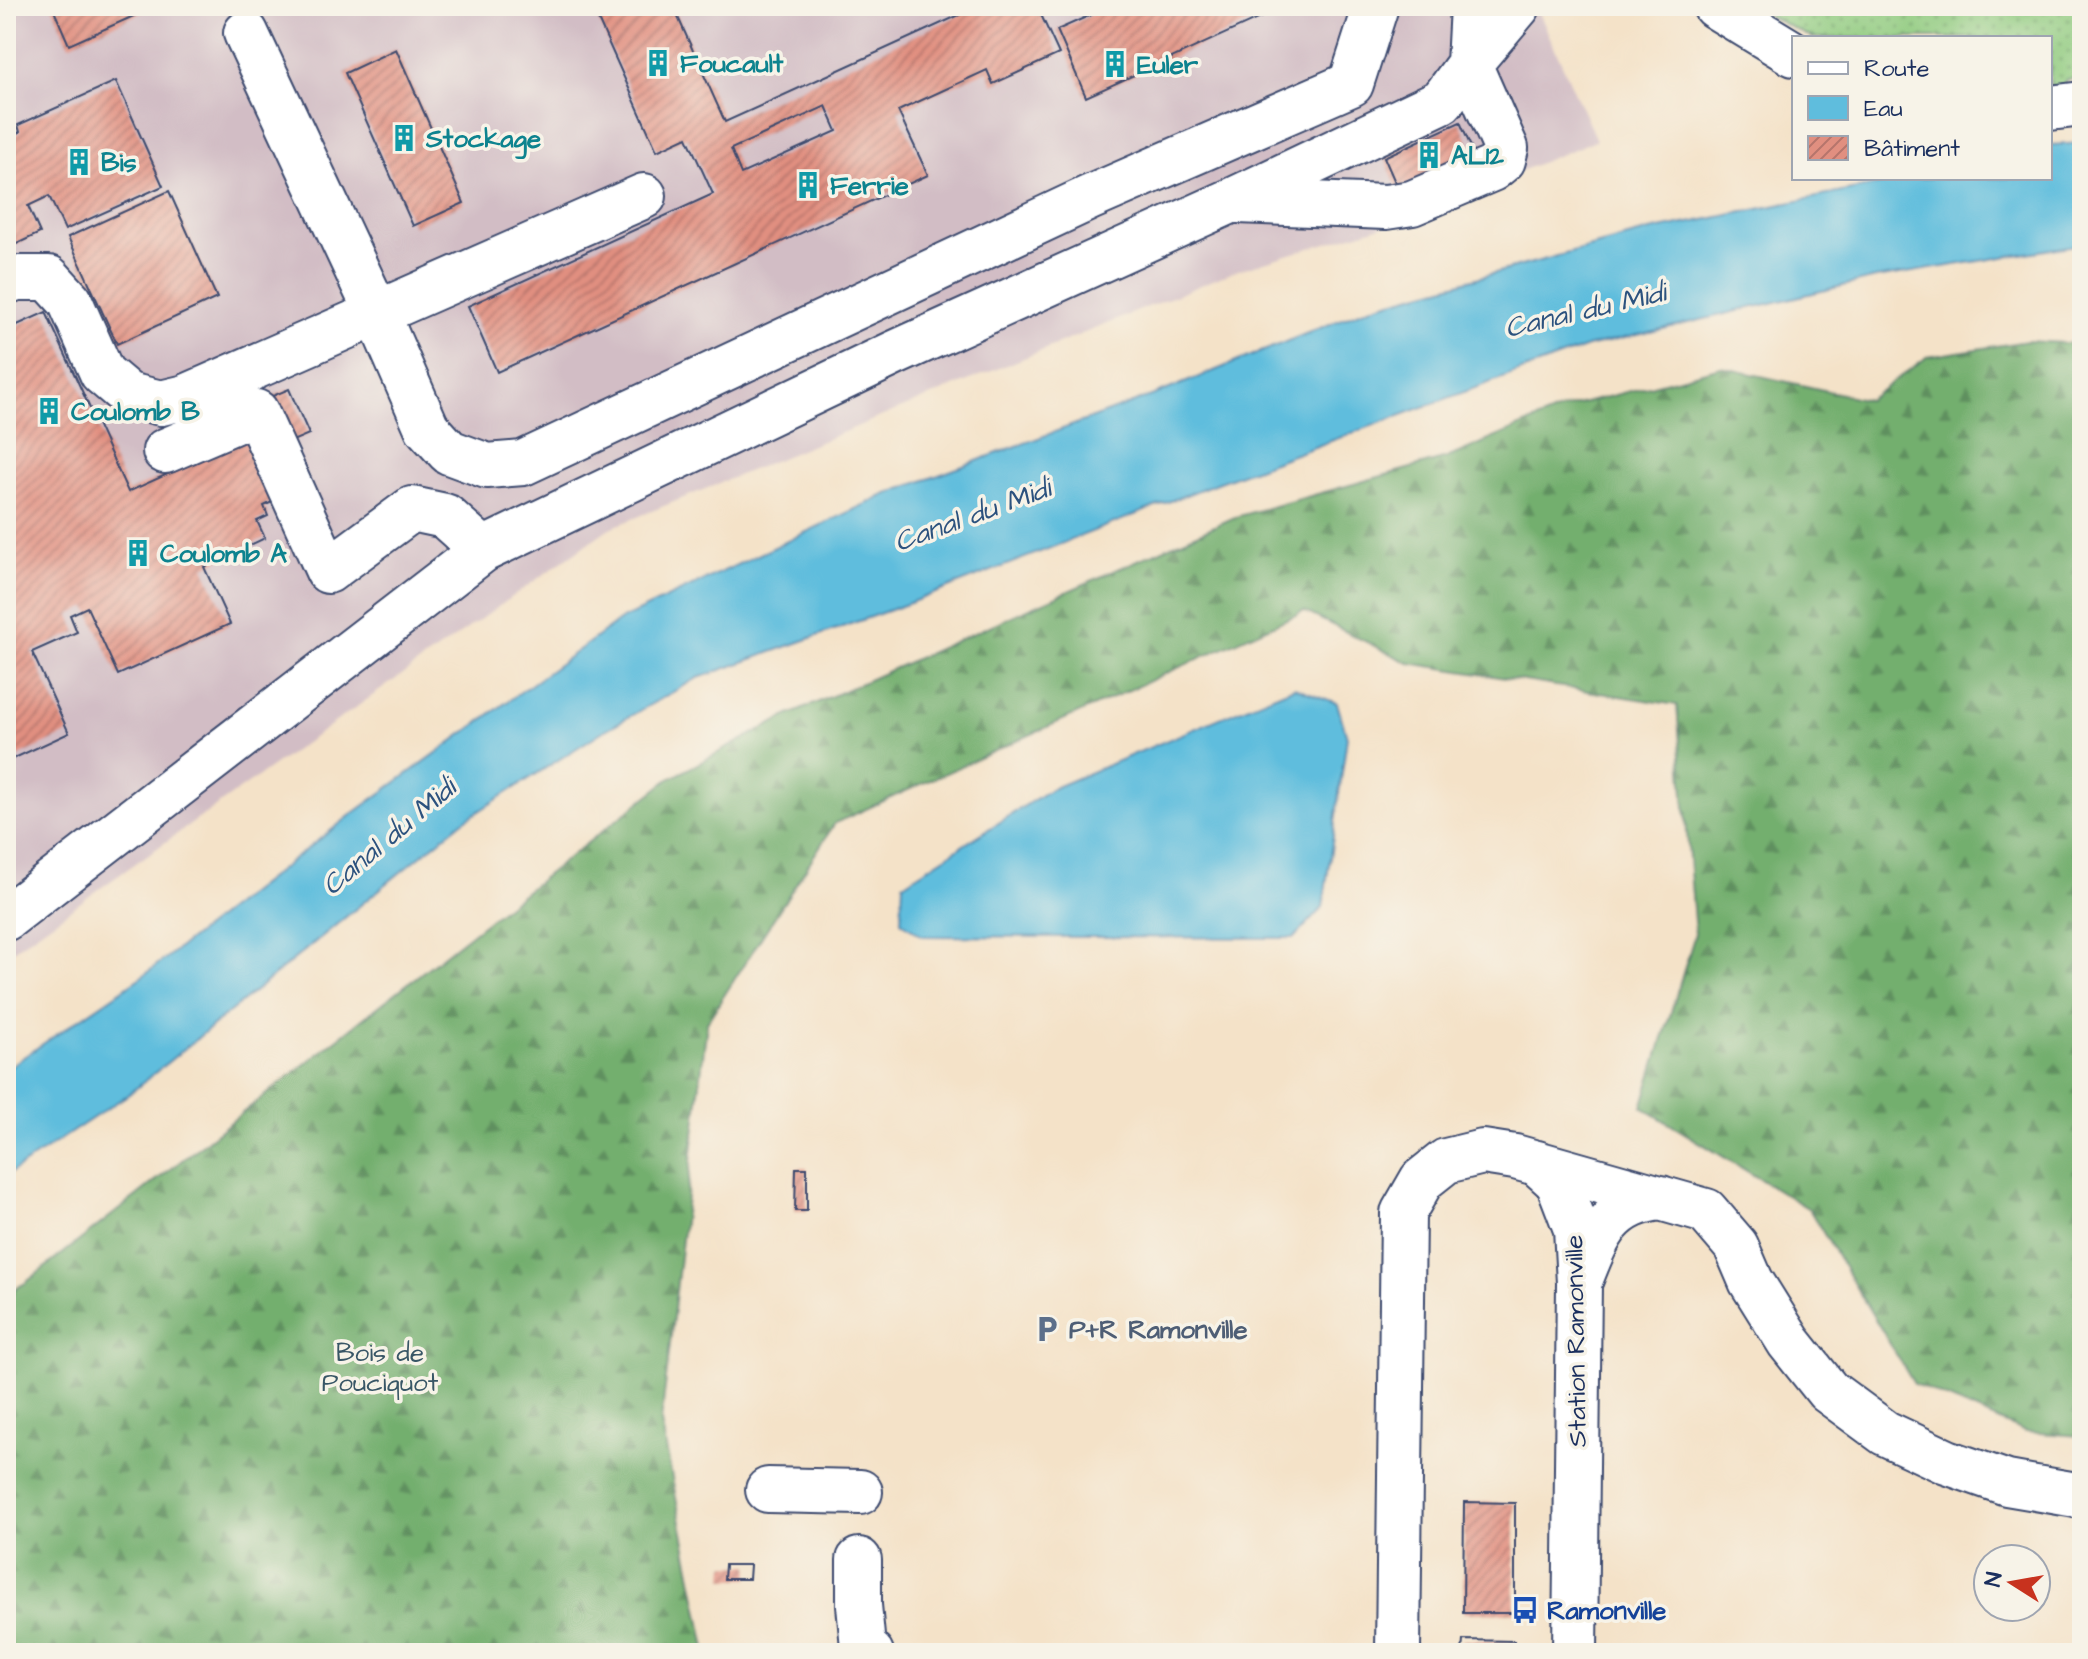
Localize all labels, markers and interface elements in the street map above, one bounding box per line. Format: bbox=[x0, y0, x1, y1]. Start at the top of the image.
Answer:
legend bbox=[1792, 36, 2052, 180]
place label: Foucault bbox=[680, 46, 784, 82]
place label: Euler bbox=[1137, 47, 1199, 83]
building icon: Foucault bbox=[643, 48, 673, 78]
building icon: Euler bbox=[1100, 49, 1130, 79]
text: Route bbox=[1864, 52, 1930, 86]
text: Eau bbox=[1864, 92, 1903, 126]
place label: Stockage bbox=[425, 121, 541, 160]
building icon: Stockage bbox=[389, 123, 419, 153]
text: Bâtiment bbox=[1864, 132, 1960, 166]
place label: AL12 bbox=[1451, 138, 1504, 174]
building icon: AL12 bbox=[1414, 140, 1444, 170]
place label: Bis bbox=[101, 145, 136, 181]
building icon: Bis bbox=[64, 147, 94, 177]
place label: Ferrie bbox=[830, 168, 909, 204]
building icon: Ferrie bbox=[793, 170, 823, 200]
water label: Canal du Midi bbox=[1501, 272, 1673, 348]
place label: Coulomb B bbox=[71, 394, 200, 430]
building icon: Coulomb B bbox=[34, 396, 64, 426]
water label: Canal du Midi bbox=[889, 468, 1060, 562]
place label: Coulomb A bbox=[160, 536, 287, 572]
building icon: Coulomb A bbox=[123, 538, 153, 568]
water label: Canal du Midi bbox=[314, 767, 467, 905]
street label: Station Ramonville bbox=[1556, 1235, 1596, 1447]
place label: P+R Ramonville bbox=[1069, 1312, 1247, 1348]
parking icon: P+R Ramonville bbox=[1032, 1314, 1062, 1344]
park label: Bois de Pouciquot bbox=[322, 1335, 439, 1401]
north arrow bbox=[1972, 1543, 2052, 1623]
text: N bbox=[1977, 1570, 2010, 1589]
place label: Ramonville bbox=[1547, 1593, 1666, 1629]
bus stop icon: Ramonville bbox=[1510, 1595, 1540, 1625]

